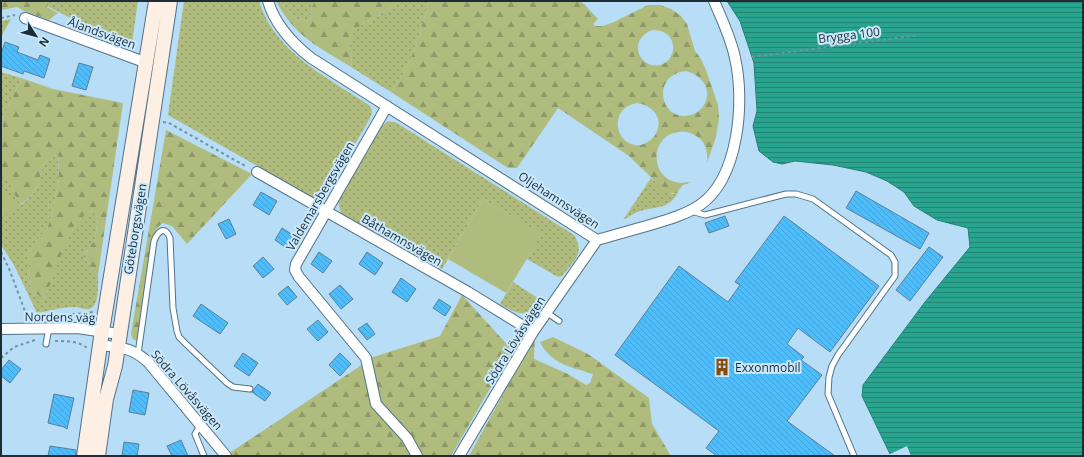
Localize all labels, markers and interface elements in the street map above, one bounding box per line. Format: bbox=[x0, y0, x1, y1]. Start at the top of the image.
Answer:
street label: Ålandsvägen bbox=[66, 13, 138, 53]
north arrow bbox=[16, 16, 56, 56]
street label: Brygga 100 bbox=[817, 23, 881, 47]
text: N bbox=[36, 34, 53, 50]
street label: Valdemarsbergsvägen bbox=[282, 138, 358, 254]
street label: Oljehamnsvägen bbox=[515, 167, 603, 233]
street label: Göteborgsvägen bbox=[119, 182, 151, 276]
street label: Båthamnsvägen bbox=[359, 210, 445, 270]
street label: Södra Lövåsvägen bbox=[481, 293, 549, 387]
street label: Nordens väg bbox=[25, 308, 96, 326]
street label: Södra Lövåsvägen bbox=[147, 346, 227, 434]
building icon: Exxonmobil bbox=[712, 357, 732, 377]
place label: Exxonmobil bbox=[735, 359, 801, 376]

